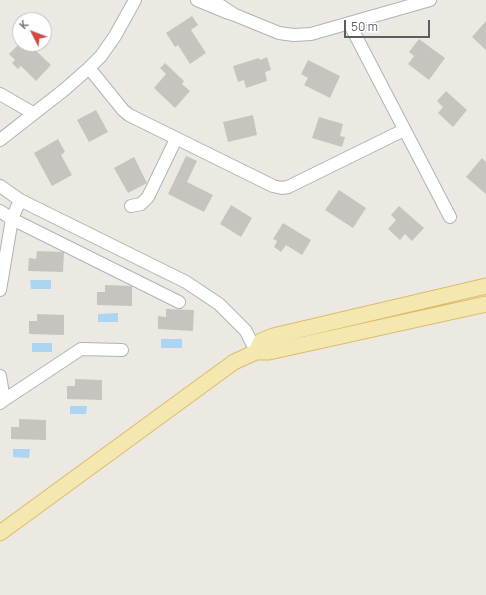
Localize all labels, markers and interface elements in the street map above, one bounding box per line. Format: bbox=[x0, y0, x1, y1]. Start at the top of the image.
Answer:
north arrow bbox=[12, 12, 52, 52]
scale bar bbox=[346, 12, 432, 38]
text: K bbox=[15, 17, 31, 32]
text: 50 m bbox=[351, 18, 378, 35]

